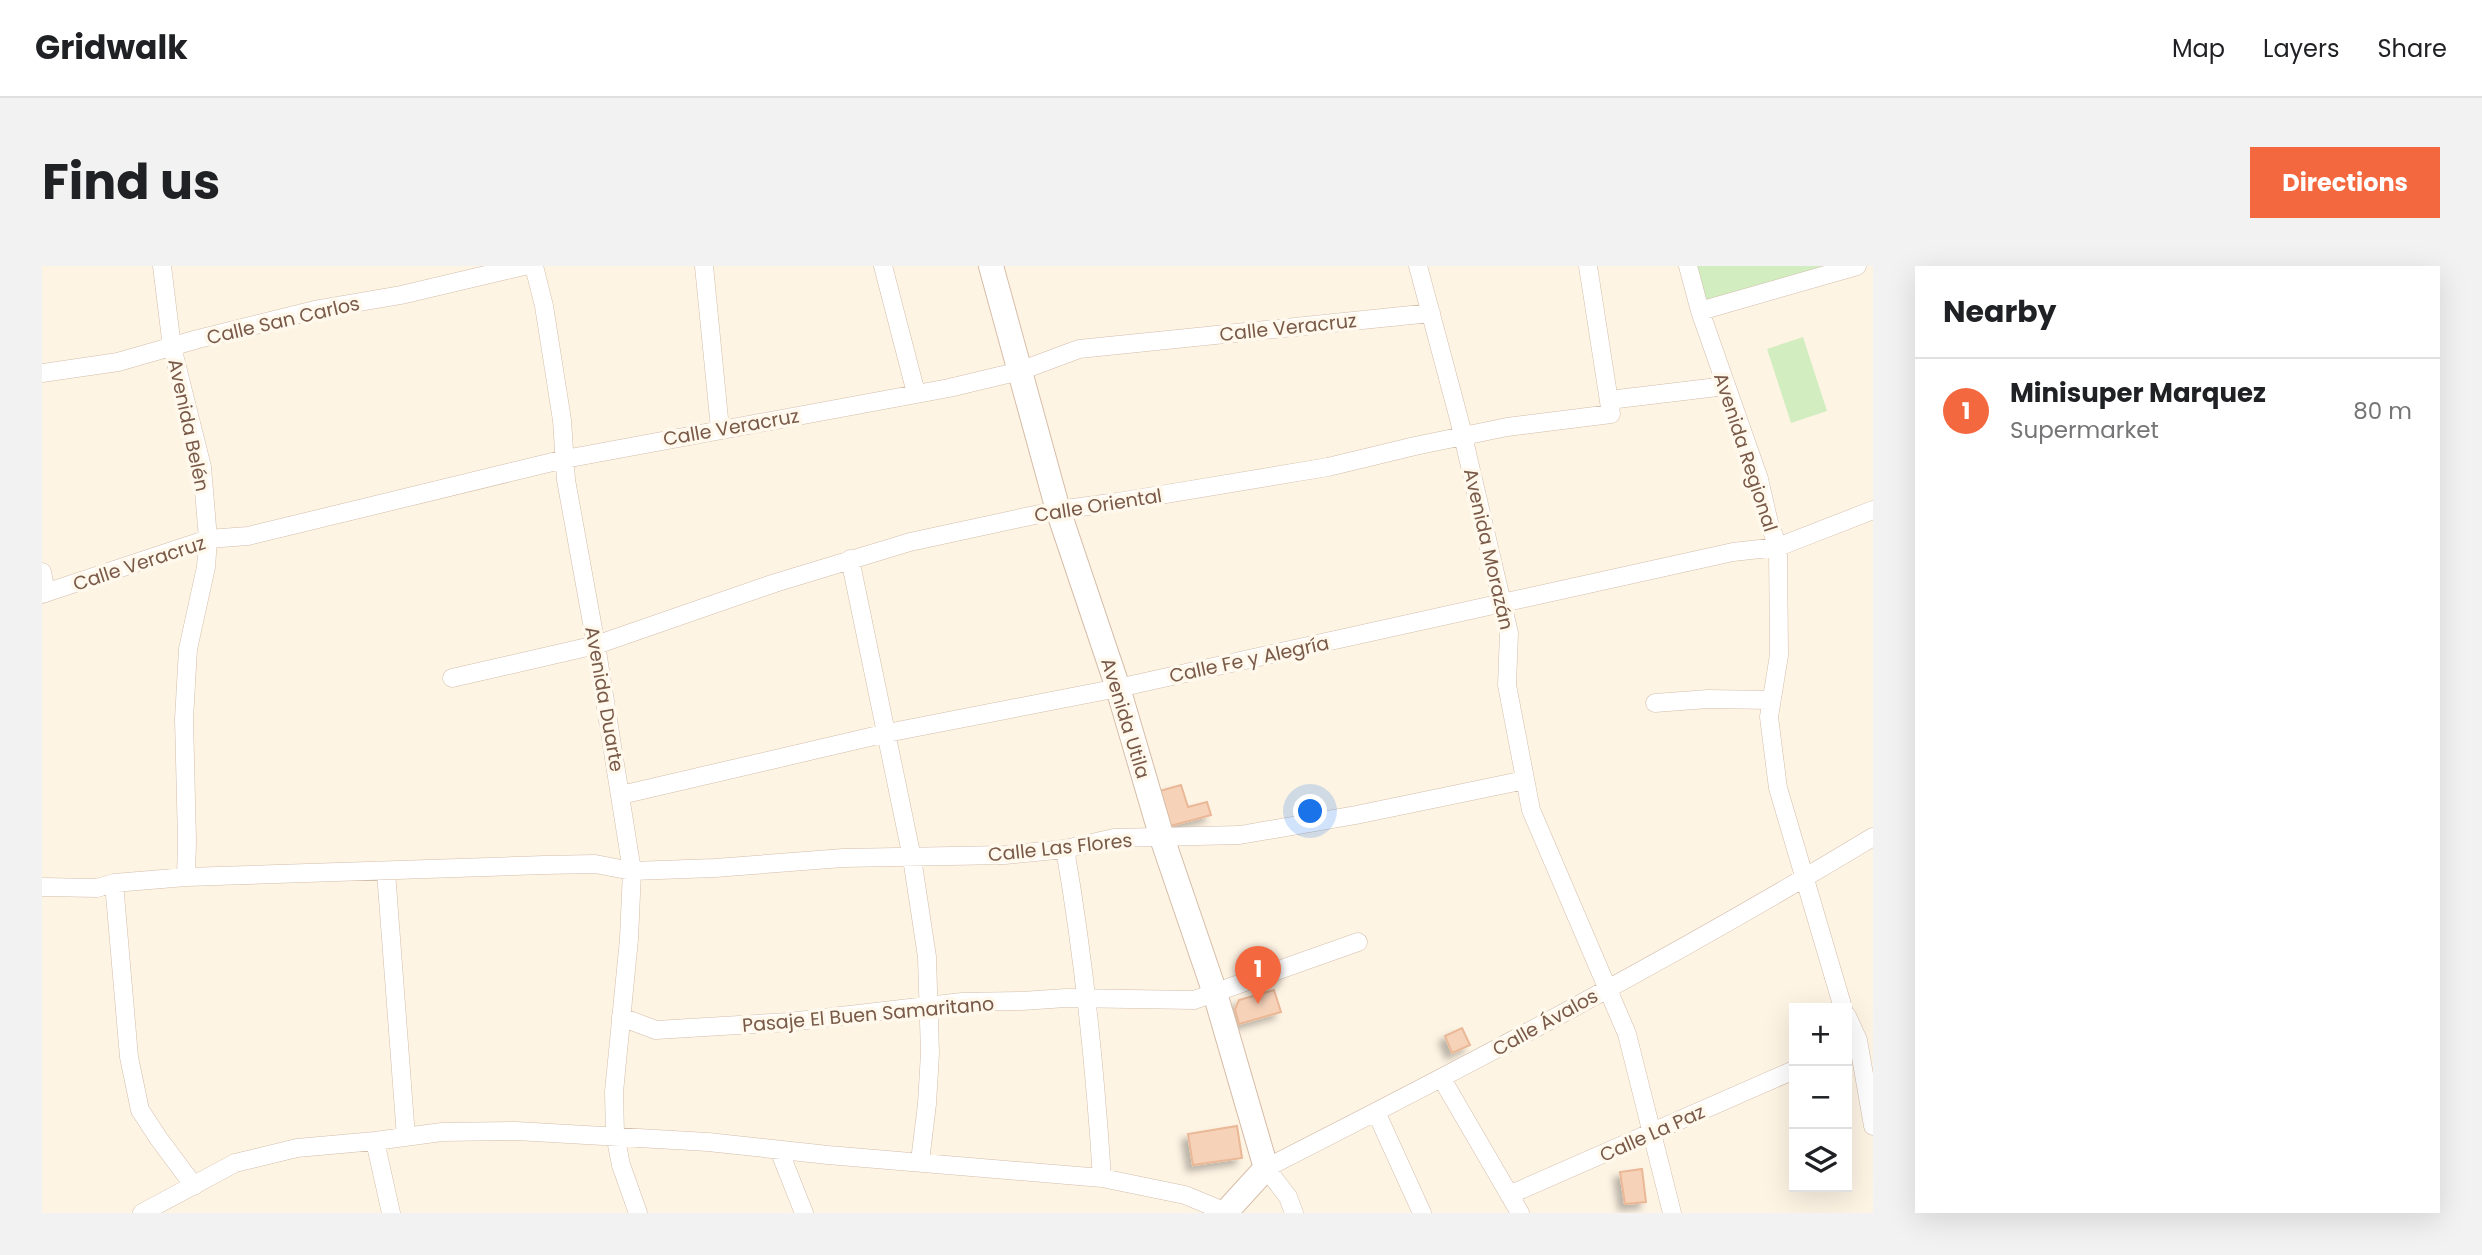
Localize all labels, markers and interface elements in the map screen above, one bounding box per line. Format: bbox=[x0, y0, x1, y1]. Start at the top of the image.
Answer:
text: Gridwalk bbox=[35, 24, 188, 71]
text: Map bbox=[2172, 32, 2225, 65]
text: Layers bbox=[2263, 32, 2339, 65]
text: Share bbox=[2377, 32, 2447, 65]
button: Directions bbox=[2250, 147, 2440, 218]
text: Find us bbox=[42, 148, 220, 216]
street label: Calle San Carlos bbox=[204, 290, 362, 351]
text: Nearby bbox=[1943, 290, 2057, 333]
street label: Calle Veracruz bbox=[1218, 307, 1358, 348]
street label: Avenida Belén bbox=[161, 356, 216, 494]
street label: Avenida Regional bbox=[1707, 369, 1784, 535]
text: Minisuper Marquez bbox=[2010, 375, 2266, 411]
text: 1 bbox=[1962, 395, 1970, 427]
text: 80 m bbox=[2353, 395, 2412, 427]
street label: Calle Veracruz bbox=[661, 402, 801, 453]
text: Supermarket bbox=[2010, 414, 2159, 446]
street label: Avenida Morazán bbox=[1457, 466, 1520, 633]
street label: Calle Oriental bbox=[1032, 482, 1164, 529]
street label: Calle Veracruz bbox=[70, 529, 209, 598]
street label: Avenida Duarte bbox=[578, 624, 631, 774]
street label: Calle Fe y Alegría bbox=[1167, 629, 1331, 690]
street label: Avenida Utila bbox=[1094, 655, 1157, 782]
your location bbox=[1293, 794, 1327, 828]
street label: Calle Las Flores bbox=[987, 826, 1134, 868]
pin: 1 bbox=[1235, 946, 1281, 1004]
street label: Calle Ávalos bbox=[1488, 982, 1603, 1063]
street label: Pasaje El Buen Samaritano bbox=[741, 990, 995, 1039]
map controls bbox=[1789, 1003, 1852, 1192]
button: + bbox=[1789, 1003, 1852, 1066]
button: − bbox=[1789, 1066, 1852, 1129]
street label: Calle La Paz bbox=[1595, 1098, 1709, 1169]
button: layers bbox=[1789, 1129, 1852, 1192]

